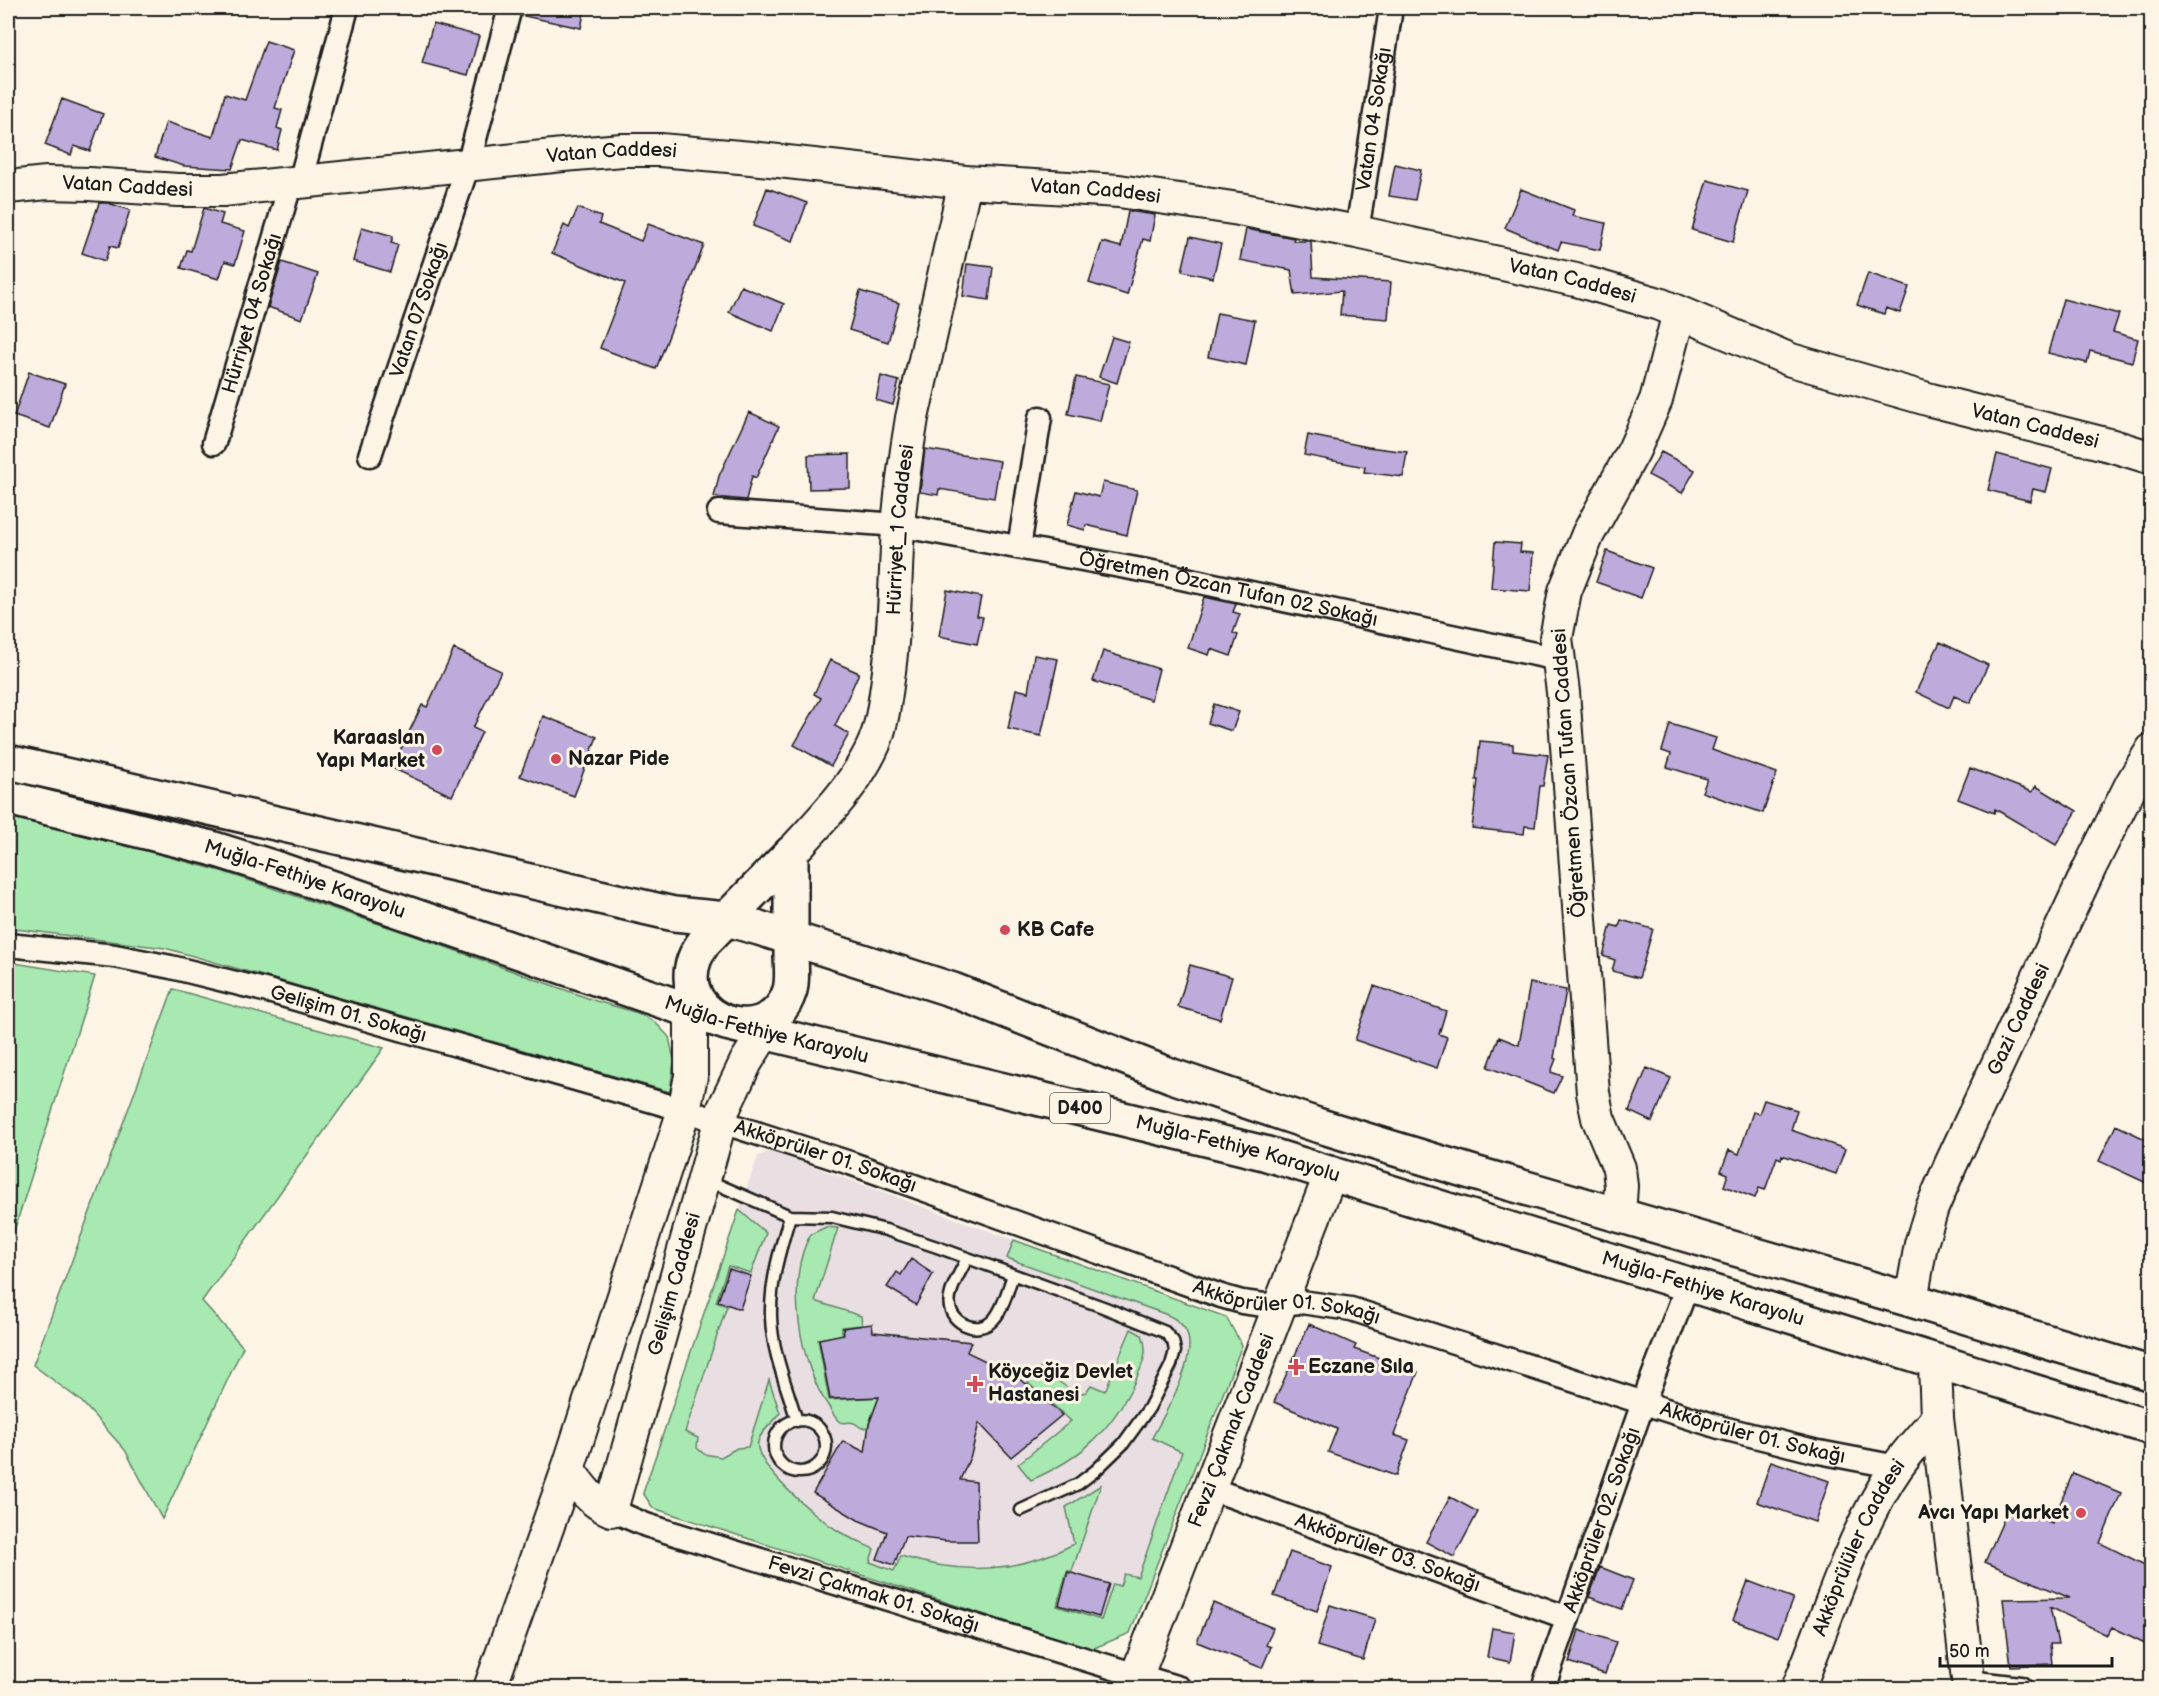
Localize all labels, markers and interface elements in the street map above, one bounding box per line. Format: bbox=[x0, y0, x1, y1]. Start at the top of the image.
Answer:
street label: Vatan 04 Sokağı bbox=[1351, 46, 1397, 193]
street label: Vatan Caddesi bbox=[545, 138, 678, 169]
street label: Vatan Caddesi bbox=[62, 171, 193, 202]
street label: Vatan Caddesi bbox=[1030, 174, 1162, 209]
street label: Hürriyet 04 Sokağı bbox=[217, 231, 287, 396]
street label: Vatan 07 Sokağı bbox=[385, 239, 453, 381]
street label: Vatan Caddesi bbox=[1507, 254, 1639, 309]
street label: Vatan Caddesi bbox=[1969, 399, 2101, 454]
street label: Hürriyet_1 Caddesi bbox=[882, 443, 920, 616]
street label: Öğretmen Özcan Tufan 02 Sokağı bbox=[1077, 546, 1380, 632]
street label: Öğretmen Özcan Tufan Caddesi bbox=[1546, 627, 1591, 919]
place label: Karaaslan Yapı Market bbox=[316, 726, 425, 773]
marker: Karaaslan Yapı Market bbox=[430, 743, 444, 757]
place label: Nazar Pide bbox=[568, 747, 669, 771]
marker: Nazar Pide bbox=[549, 752, 563, 766]
street label: Muğla-Fethiye Karayolu bbox=[201, 835, 409, 924]
place label: KB Cafe bbox=[1017, 918, 1094, 942]
marker: KB Cafe bbox=[998, 923, 1012, 937]
street label: Gazi Caddesi bbox=[1982, 960, 2055, 1079]
street label: Gelişim 01. Sokağı bbox=[267, 980, 429, 1048]
street label: Muğla-Fethiye Karayolu bbox=[661, 991, 871, 1069]
road number: D400 bbox=[1050, 1093, 1110, 1123]
street label: Muğla-Fethiye Karayolu bbox=[1133, 1110, 1343, 1188]
street label: Akköprüler 01. Sokağı bbox=[731, 1115, 920, 1198]
street label: Gelişim Caddesi bbox=[643, 1210, 706, 1358]
street label: Muğla-Fethiye Karayolu bbox=[1599, 1246, 1807, 1332]
street label: Akköprüler 01. Sokağı bbox=[1190, 1275, 1383, 1330]
street label: Fevzi Çakmak Caddesi bbox=[1183, 1330, 1280, 1531]
place label: Eczane Sıla bbox=[1308, 1355, 1414, 1379]
place label: Köyceğiz Devlet Hastanesi bbox=[988, 1360, 1133, 1407]
marker: Eczane Sıla bbox=[1289, 1360, 1303, 1374]
marker: Köyceğiz Devlet Hastanesi bbox=[966, 1375, 984, 1393]
street label: Akköprüler 01. Sokağı bbox=[1657, 1397, 1847, 1469]
street label: Akköprüler 02. Sokağı bbox=[1558, 1424, 1646, 1616]
street label: Akköprülüler Caddesi bbox=[1808, 1455, 1910, 1639]
place label: Avcı Yapı Market bbox=[1917, 1501, 2069, 1525]
marker: Avcı Yapı Market bbox=[2074, 1506, 2088, 1520]
street label: Akköprüler 03. Sokağı bbox=[1292, 1508, 1484, 1597]
street label: Fevzi Çakmak 01. Sokağı bbox=[765, 1551, 982, 1638]
scale bar bbox=[1940, 1630, 2112, 1668]
text: 50 m bbox=[1949, 1641, 1990, 1662]

